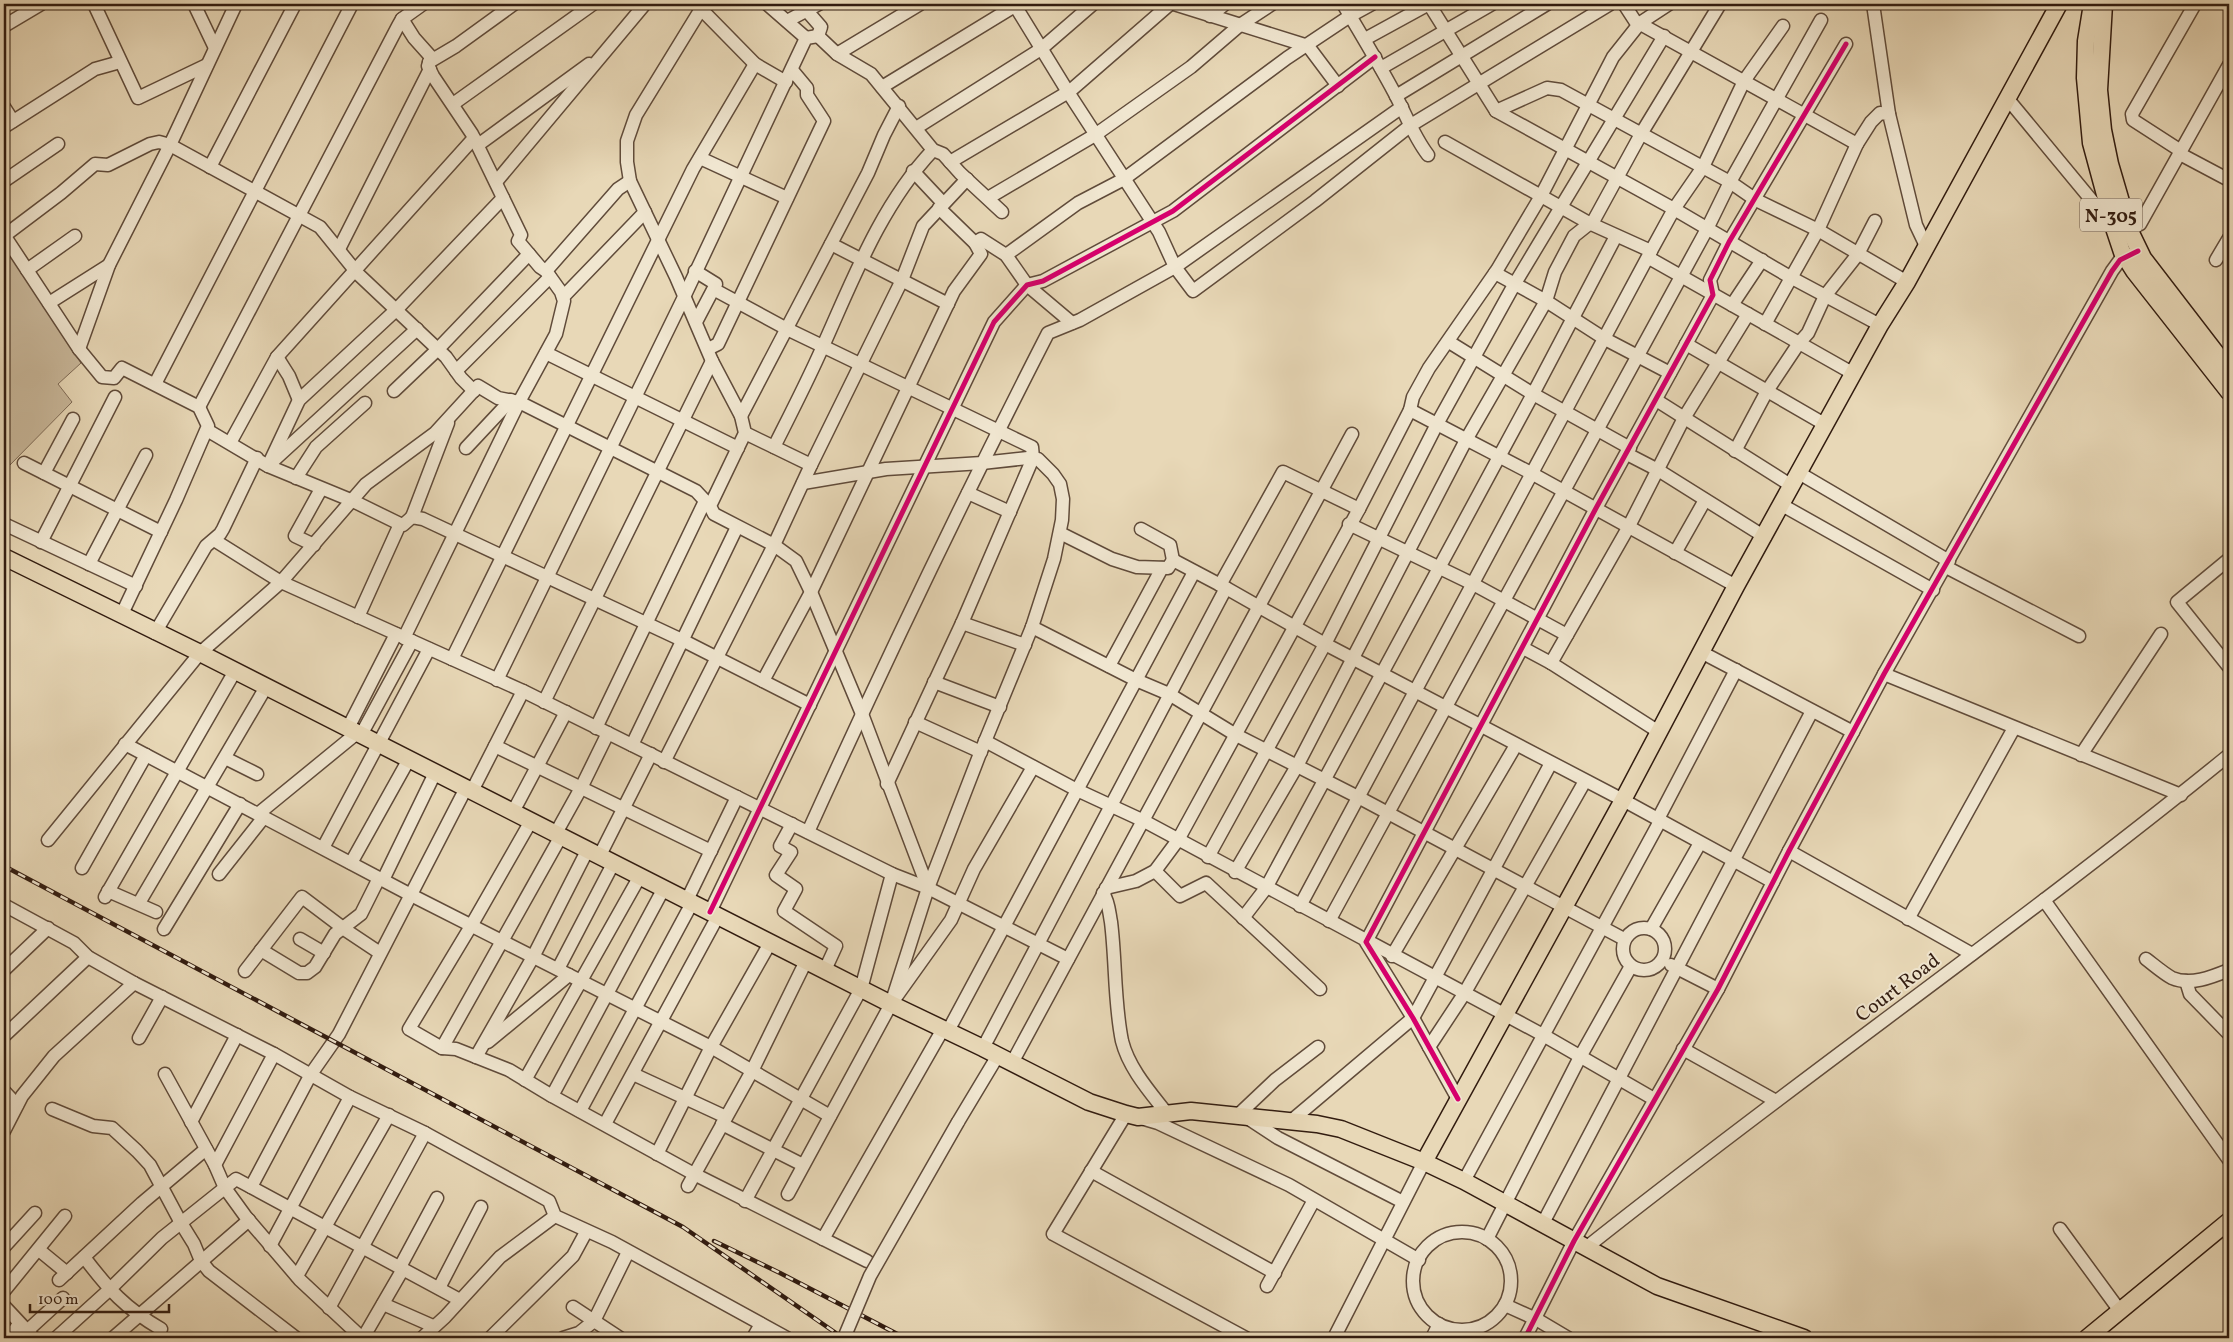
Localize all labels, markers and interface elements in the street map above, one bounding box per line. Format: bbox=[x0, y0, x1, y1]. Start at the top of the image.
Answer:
road number: N-305 bbox=[2080, 198, 2142, 232]
street label: Court Road bbox=[1850, 947, 1946, 1030]
scale bar bbox=[30, 1282, 169, 1314]
text: 100 m bbox=[38, 1290, 78, 1311]

